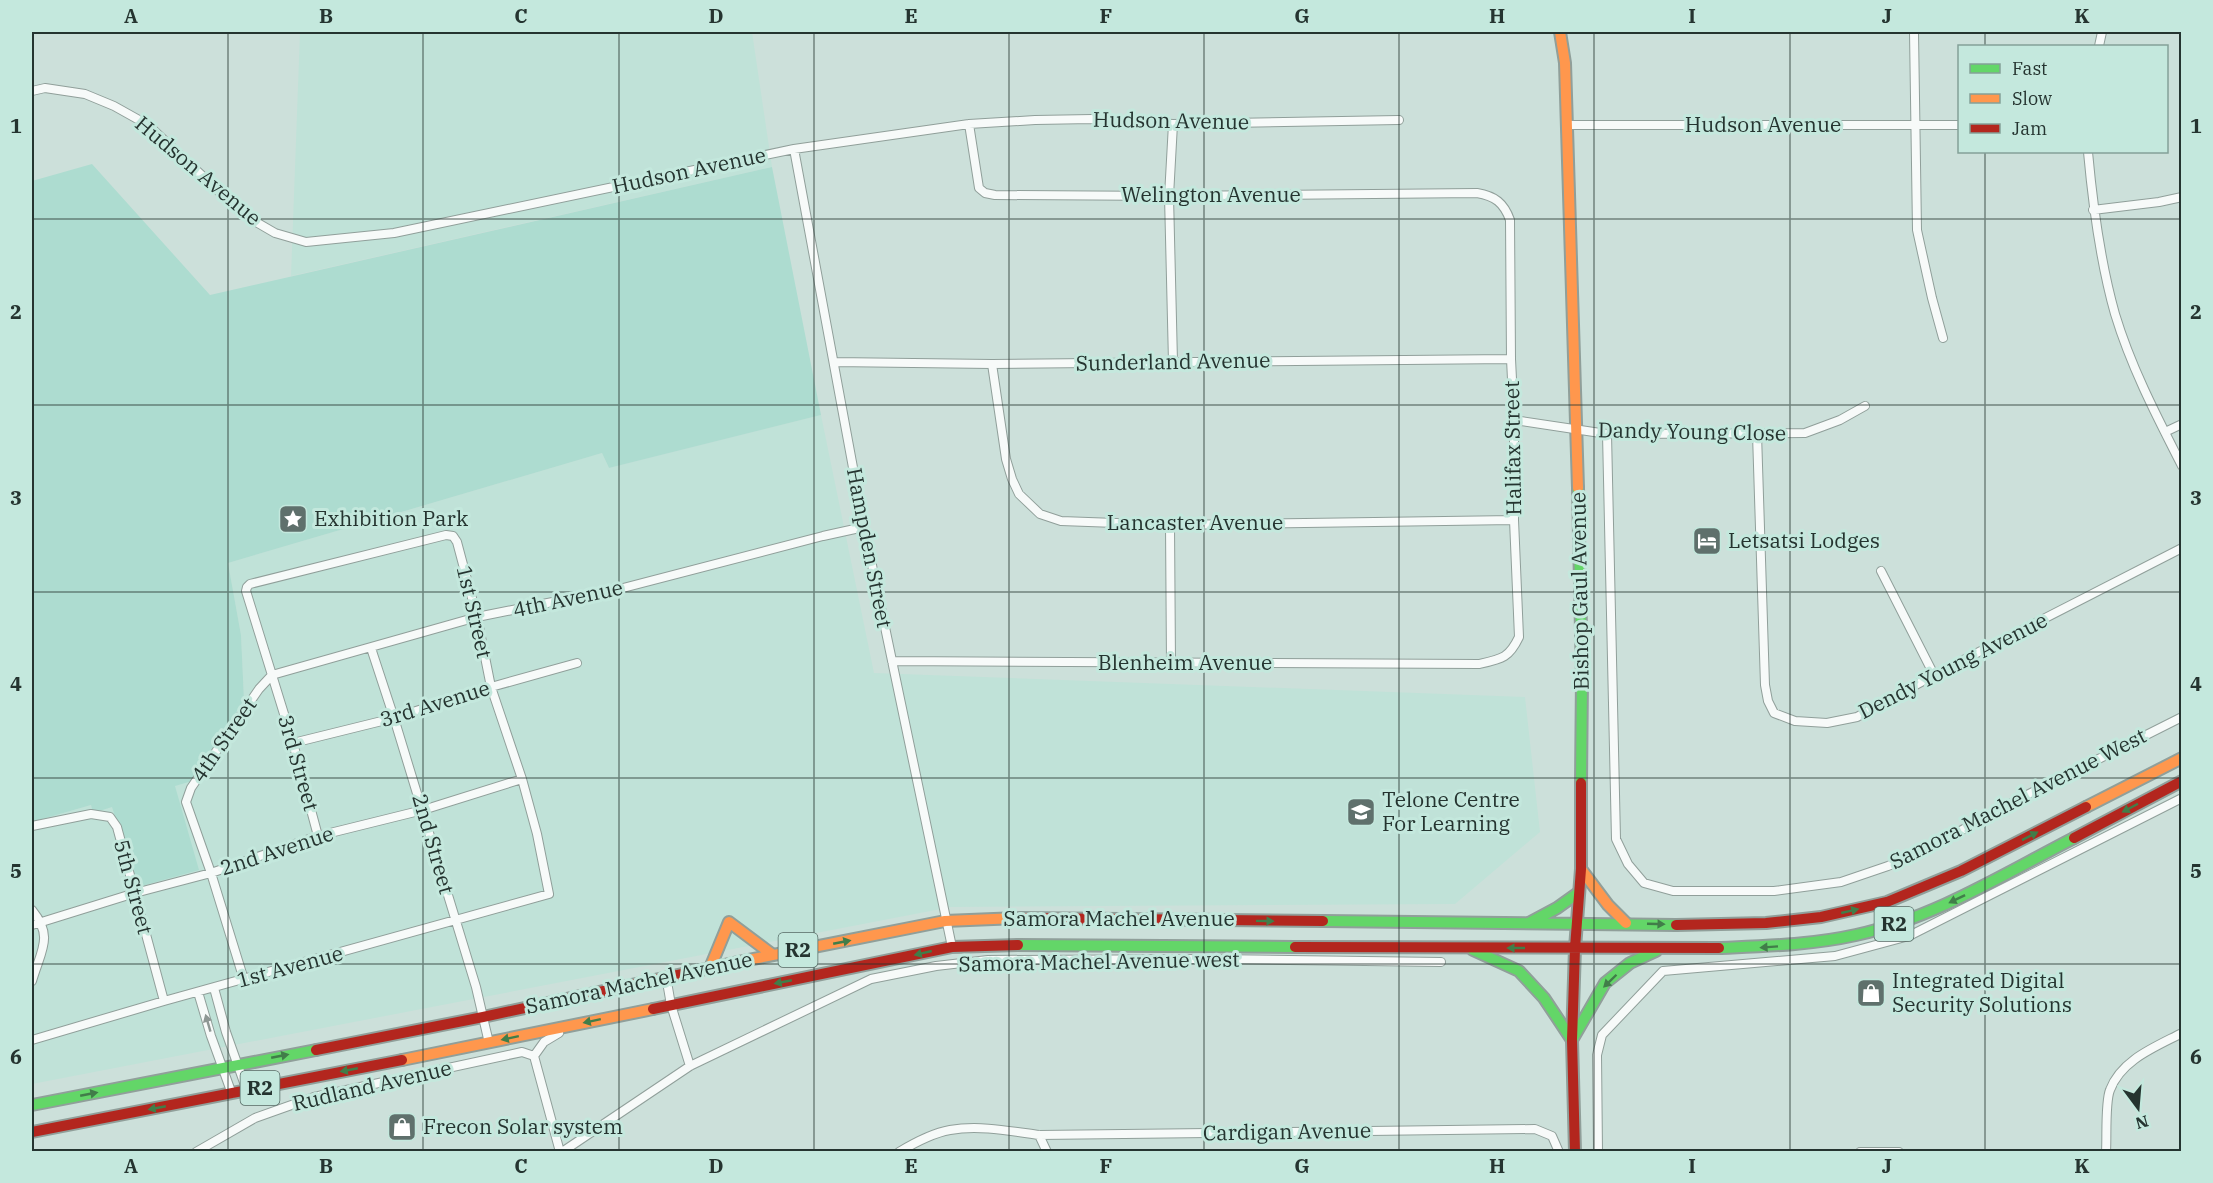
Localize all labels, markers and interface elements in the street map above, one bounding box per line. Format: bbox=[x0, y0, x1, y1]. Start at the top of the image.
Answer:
text: A bbox=[124, 2, 138, 29]
text: B bbox=[319, 2, 333, 29]
text: C bbox=[514, 2, 528, 29]
text: D bbox=[708, 2, 724, 29]
text: E bbox=[904, 2, 918, 29]
text: F bbox=[1100, 2, 1112, 29]
text: G bbox=[1294, 2, 1310, 29]
text: H bbox=[1489, 2, 1505, 29]
text: I bbox=[1688, 2, 1696, 29]
text: J bbox=[1882, 2, 1892, 29]
text: K bbox=[2074, 2, 2090, 29]
legend bbox=[1958, 45, 2168, 153]
text: Fast bbox=[2012, 57, 2047, 80]
text: Slow bbox=[2012, 87, 2052, 110]
street label: Hudson Avenue bbox=[1093, 105, 1249, 135]
street label: Hudson Avenue bbox=[130, 109, 268, 231]
street label: Hudson Avenue bbox=[1685, 110, 1841, 138]
text: 1 bbox=[10, 112, 22, 139]
text: 1 bbox=[2190, 112, 2202, 139]
text: Jam bbox=[2012, 117, 2047, 140]
street label: Hudson Avenue bbox=[609, 140, 768, 200]
street label: Welington Avenue bbox=[1121, 180, 1301, 208]
text: 2 bbox=[10, 298, 22, 325]
text: 2 bbox=[2190, 298, 2202, 325]
street label: Sunderland Avenue bbox=[1075, 345, 1271, 377]
street label: Halifax Street bbox=[1497, 380, 1527, 516]
street label: Dandy Young Close bbox=[1598, 415, 1786, 447]
street label: Hampden Street bbox=[841, 465, 899, 630]
text: 3 bbox=[10, 484, 22, 511]
text: 3 bbox=[2190, 484, 2202, 511]
street label: Bishop Gaul Avenue bbox=[1563, 492, 1595, 690]
place icon: Exhibition Park bbox=[277, 503, 309, 535]
place label: Exhibition Park bbox=[314, 504, 469, 532]
street label: Lancaster Avenue bbox=[1107, 508, 1283, 536]
hotel icon: Letsatsi Lodges bbox=[1691, 525, 1723, 557]
place label: Letsatsi Lodges bbox=[1728, 526, 1880, 554]
street label: 1st Street bbox=[451, 563, 499, 661]
street label: 4th Avenue bbox=[510, 573, 625, 623]
street label: Dendy Young Avenue bbox=[1853, 605, 2052, 725]
street label: Blenheim Avenue bbox=[1098, 648, 1272, 676]
text: 4 bbox=[10, 670, 22, 697]
text: 4 bbox=[2190, 670, 2202, 697]
street label: 3rd Avenue bbox=[376, 673, 493, 733]
street label: 4th Street bbox=[184, 692, 262, 787]
street label: 3rd Street bbox=[272, 712, 326, 814]
street label: Samora Machel Avenue West bbox=[1885, 721, 2151, 875]
place label: Telone Centre For Learning bbox=[1382, 785, 1520, 837]
street label: 2nd Street bbox=[406, 791, 462, 897]
school or university icon: Telone Centre For Learning bbox=[1345, 796, 1377, 828]
one-way arrow bbox=[2121, 804, 2138, 813]
street label: 2nd Avenue bbox=[216, 819, 337, 882]
one-way arrow bbox=[2021, 831, 2038, 841]
street label: 5th Street bbox=[108, 836, 160, 937]
text: 5 bbox=[10, 857, 22, 884]
text: 5 bbox=[2190, 857, 2202, 884]
one-way arrow bbox=[1948, 894, 1965, 903]
street label: Samora Machel Avenue bbox=[1003, 904, 1235, 932]
one-way arrow bbox=[1841, 906, 1860, 915]
road number: R2 bbox=[1874, 907, 1914, 941]
one-way arrow bbox=[1256, 916, 1275, 925]
one-way arrow bbox=[1647, 920, 1666, 929]
road number: R2 bbox=[778, 933, 818, 967]
one-way arrow bbox=[832, 937, 851, 946]
street label: 1st Avenue bbox=[234, 938, 346, 994]
one-way arrow bbox=[1760, 942, 1779, 951]
one-way arrow bbox=[1507, 943, 1526, 953]
street label: Samora Machel Avenue bbox=[523, 944, 755, 1020]
street label: Samora Machel Avenue west bbox=[958, 945, 1240, 977]
one-way arrow bbox=[913, 949, 932, 958]
place label: Integrated Digital Security Solutions bbox=[1892, 966, 2072, 1018]
one-way arrow bbox=[1602, 974, 1617, 988]
shop icon: Integrated Digital Security Solutions bbox=[1855, 977, 1887, 1009]
one-way arrow bbox=[774, 978, 793, 987]
one-way arrow bbox=[203, 1014, 212, 1032]
one-way arrow bbox=[583, 1017, 602, 1026]
one-way arrow bbox=[500, 1034, 519, 1043]
text: 6 bbox=[10, 1043, 22, 1070]
text: 6 bbox=[2190, 1043, 2202, 1070]
one-way arrow bbox=[271, 1051, 290, 1060]
street label: Rudland Avenue bbox=[289, 1053, 454, 1117]
one-way arrow bbox=[340, 1066, 358, 1076]
road number: R2 bbox=[240, 1071, 280, 1105]
north arrow bbox=[2108, 1078, 2168, 1138]
one-way arrow bbox=[80, 1089, 99, 1098]
one-way arrow bbox=[148, 1104, 167, 1113]
shop icon: Frecon Solar system bbox=[386, 1111, 418, 1143]
text: N bbox=[2133, 1111, 2151, 1134]
place label: Frecon Solar system bbox=[423, 1112, 623, 1140]
street label: Cardigan Avenue bbox=[1202, 1116, 1371, 1146]
text: A bbox=[124, 1152, 138, 1179]
text: B bbox=[319, 1152, 333, 1179]
text: C bbox=[514, 1152, 528, 1179]
text: D bbox=[708, 1152, 724, 1179]
text: E bbox=[904, 1152, 918, 1179]
text: F bbox=[1100, 1152, 1112, 1179]
text: G bbox=[1294, 1152, 1310, 1179]
text: H bbox=[1489, 1152, 1505, 1179]
text: I bbox=[1688, 1152, 1696, 1179]
text: J bbox=[1882, 1152, 1892, 1179]
text: K bbox=[2074, 1152, 2090, 1179]

